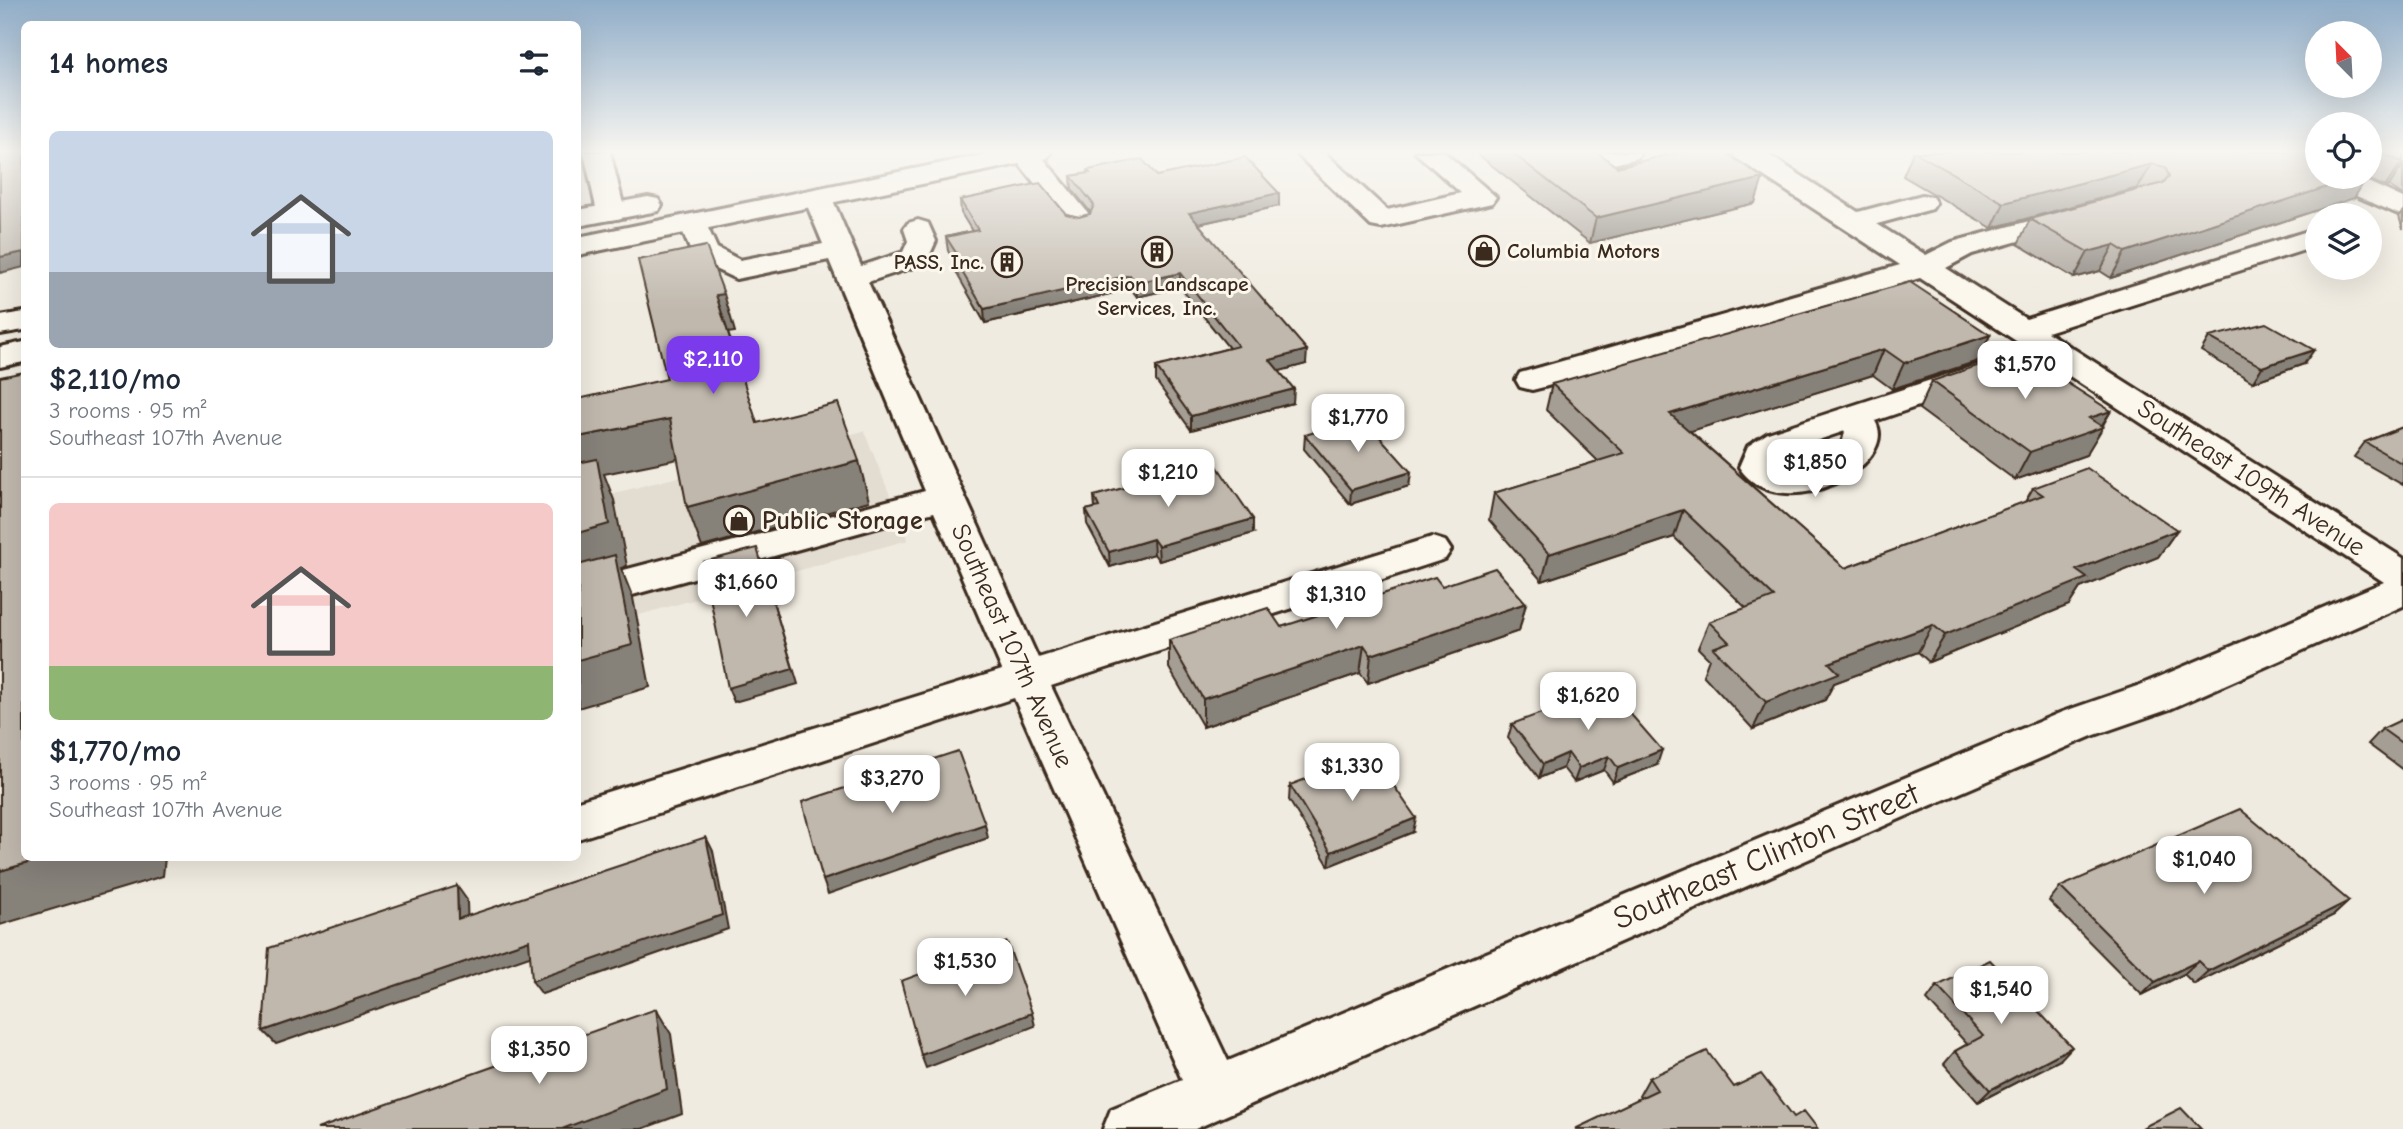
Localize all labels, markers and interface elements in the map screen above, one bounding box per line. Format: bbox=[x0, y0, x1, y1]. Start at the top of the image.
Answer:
north arrow bbox=[2305, 21, 2382, 98]
map controls bbox=[2305, 21, 2382, 280]
icon: filters bbox=[515, 44, 553, 82]
text: 14 homes bbox=[49, 46, 168, 81]
button: locate bbox=[2305, 112, 2382, 189]
icon: home bbox=[238, 176, 364, 302]
button: layers bbox=[2305, 203, 2382, 280]
shop icon: Columbia Motors bbox=[1467, 234, 1501, 268]
building icon: Precision Landscape Services, Inc. bbox=[1140, 235, 1174, 269]
place label: Columbia Motors bbox=[1507, 239, 1660, 263]
building icon: PASS, Inc. bbox=[990, 245, 1024, 279]
place label: PASS, Inc. bbox=[894, 250, 984, 274]
place label: Precision Landscape Services, Inc. bbox=[1065, 272, 1249, 320]
pin: $2,110 bbox=[656, 336, 770, 396]
pin: $1,570 bbox=[1968, 342, 2082, 401]
text: $2,110 bbox=[683, 345, 743, 372]
text: $1,570 bbox=[1994, 350, 2057, 377]
text: $2,110/mo bbox=[49, 362, 181, 397]
street label: Southeast 109th Avenue bbox=[2132, 393, 2370, 563]
pin: $1,770 bbox=[1301, 394, 1415, 454]
text: 3 rooms · 95 m² bbox=[49, 397, 207, 424]
text: $1,770 bbox=[1327, 403, 1389, 430]
text: Southeast 107th Avenue bbox=[49, 424, 282, 451]
pin: $1,850 bbox=[1758, 440, 1872, 499]
text: $1,850 bbox=[1783, 448, 1847, 475]
pin: $1,210 bbox=[1111, 449, 1225, 509]
text: $1,210 bbox=[1138, 458, 1198, 485]
shop icon: Public Storage bbox=[722, 504, 756, 538]
place label: Public Storage bbox=[762, 506, 923, 536]
street label: Southeast 107th Avenue bbox=[945, 519, 1079, 773]
icon: home bbox=[238, 548, 364, 674]
pin: $1,660 bbox=[689, 560, 803, 619]
text: $1,660 bbox=[714, 568, 778, 595]
pin: $1,310 bbox=[1279, 572, 1393, 631]
text: $1,310 bbox=[1306, 580, 1366, 607]
pin: $1,620 bbox=[1531, 672, 1645, 732]
text: $1,620 bbox=[1556, 681, 1620, 708]
text: $1,770/mo bbox=[49, 734, 181, 769]
pin: $1,330 bbox=[1295, 744, 1409, 803]
text: $1,330 bbox=[1320, 752, 1384, 779]
pin: $3,270 bbox=[835, 756, 949, 815]
text: $3,270 bbox=[860, 764, 924, 791]
text: 3 rooms · 95 m² bbox=[49, 769, 207, 796]
street label: Southeast Clinton Street bbox=[1608, 775, 1925, 937]
text: Southeast 107th Avenue bbox=[49, 796, 282, 823]
pin: $1,040 bbox=[2147, 836, 2261, 896]
text: $1,040 bbox=[2172, 845, 2236, 872]
pin: $1,530 bbox=[908, 939, 1022, 998]
text: $1,530 bbox=[933, 947, 997, 974]
pin: $1,540 bbox=[1944, 967, 2058, 1026]
text: $1,540 bbox=[1969, 975, 2033, 1002]
pin: $1,350 bbox=[482, 1026, 596, 1086]
text: $1,350 bbox=[507, 1035, 571, 1062]

